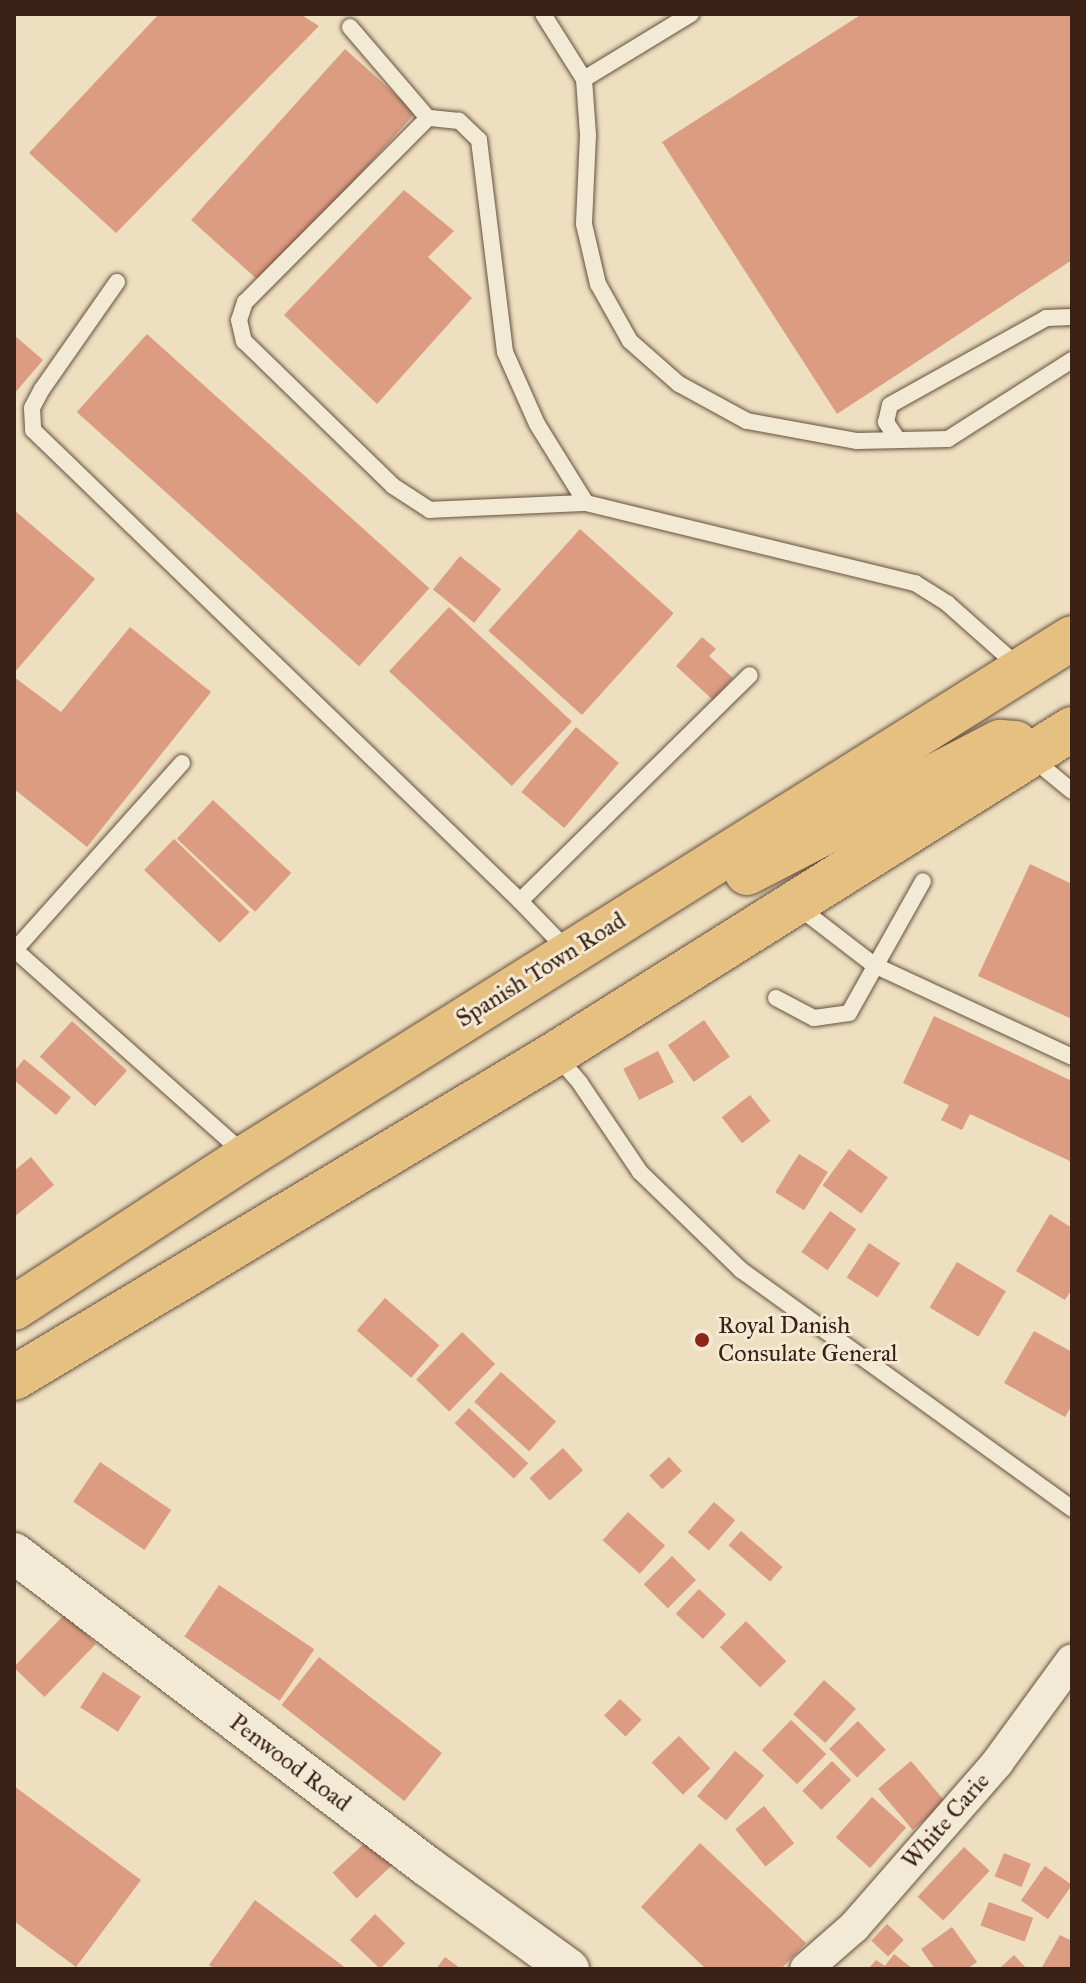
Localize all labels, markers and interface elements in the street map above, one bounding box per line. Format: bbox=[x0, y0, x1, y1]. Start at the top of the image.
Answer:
street label: Spanish Town Road bbox=[451, 906, 631, 1034]
place label: Royal Danish Consulate General bbox=[718, 1312, 898, 1368]
marker: Royal Danish Consulate General bbox=[693, 1331, 711, 1349]
street label: Penwood Road bbox=[224, 1708, 356, 1818]
street label: White Carie bbox=[896, 1767, 996, 1875]

